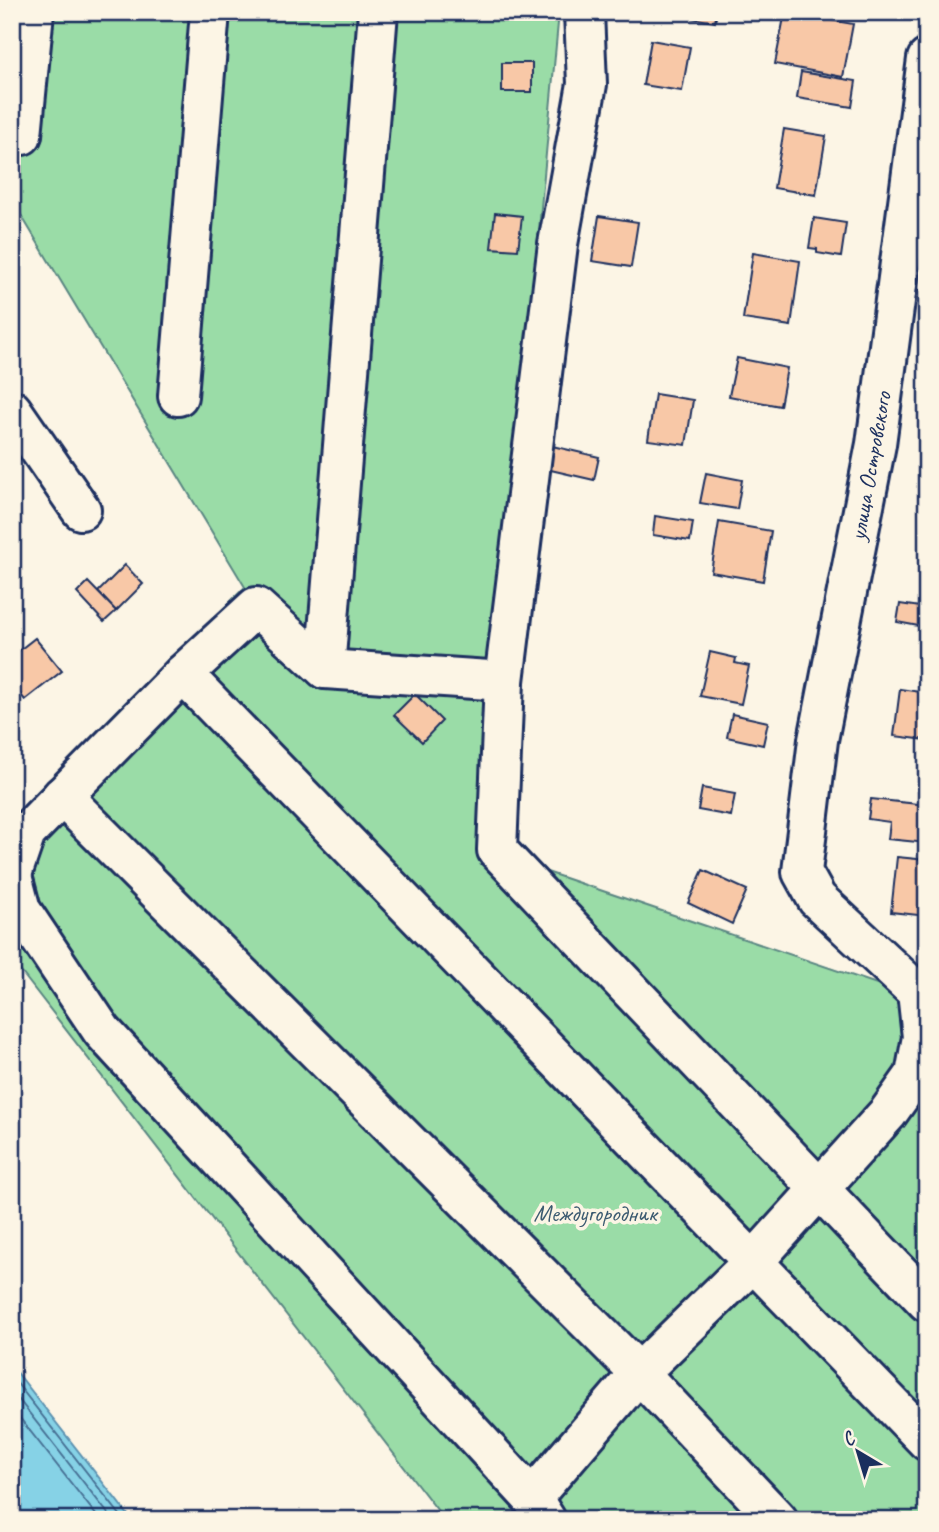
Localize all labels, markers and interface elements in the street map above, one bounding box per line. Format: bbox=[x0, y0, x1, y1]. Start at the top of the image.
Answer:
street label: улица Островского bbox=[842, 388, 898, 545]
park label: Междугородник bbox=[533, 1198, 659, 1228]
north arrow bbox=[824, 1416, 894, 1486]
text: С bbox=[837, 1425, 861, 1452]

